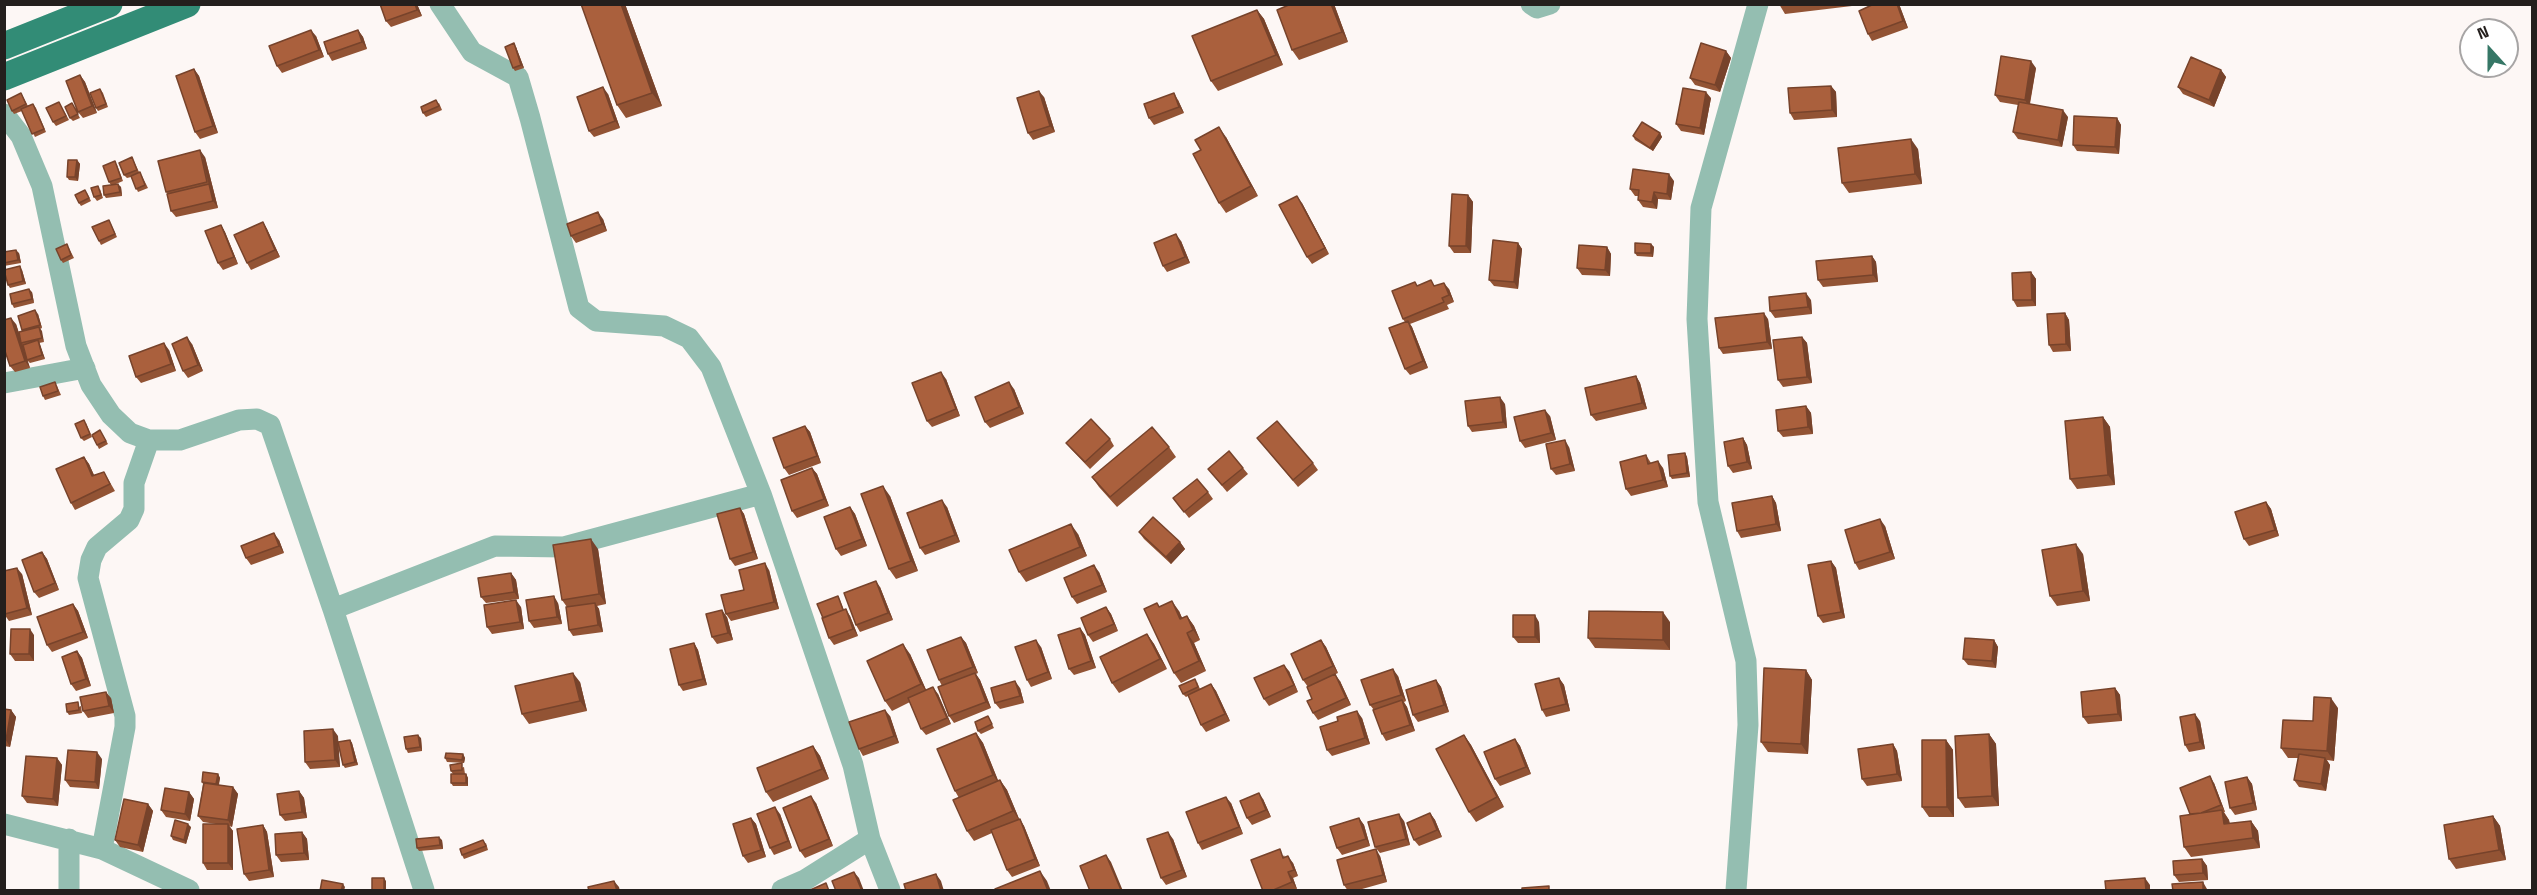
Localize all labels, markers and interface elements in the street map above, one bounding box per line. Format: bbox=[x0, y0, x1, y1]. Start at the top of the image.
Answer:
north arrow bbox=[2459, 18, 2519, 78]
text: N bbox=[2474, 21, 2492, 44]

